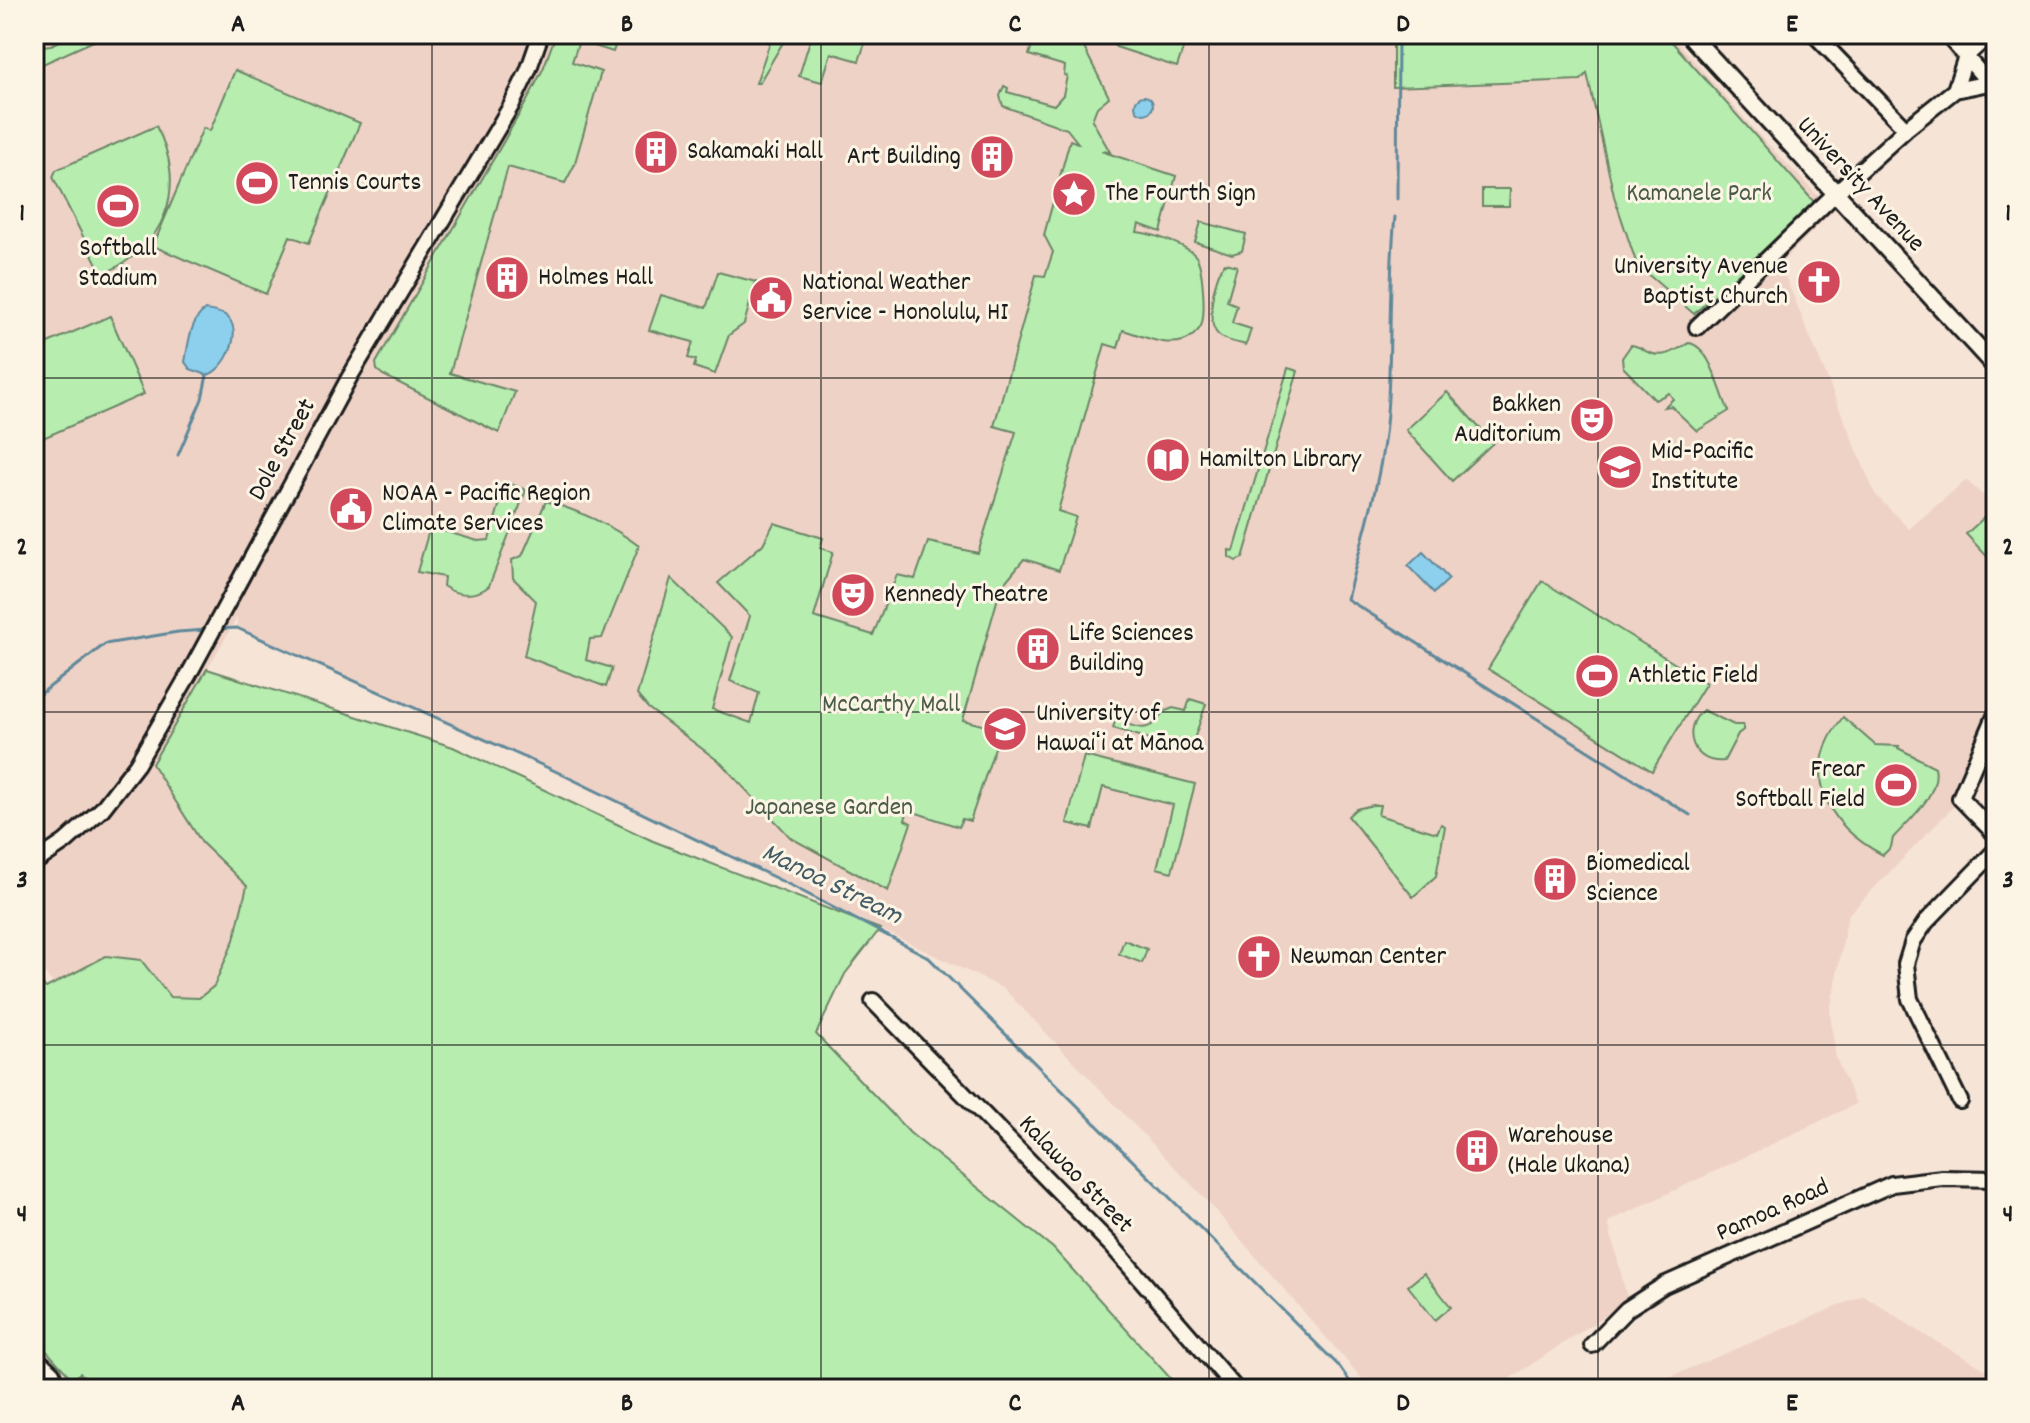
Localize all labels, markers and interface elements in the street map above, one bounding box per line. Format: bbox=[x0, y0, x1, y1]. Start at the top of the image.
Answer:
text: A bbox=[231, 7, 245, 44]
text: B bbox=[621, 7, 633, 44]
text: C bbox=[1009, 7, 1022, 44]
text: D bbox=[1396, 7, 1410, 44]
text: E bbox=[1786, 7, 1798, 44]
street label: University Avenue bbox=[1787, 109, 1933, 261]
building icon: Sakamaki Hall bbox=[632, 128, 680, 176]
building icon: Art Building bbox=[968, 133, 1016, 181]
place label: Sakamaki Hall bbox=[687, 134, 823, 171]
place label: Art Building bbox=[847, 139, 961, 176]
sports icon: Tennis Courts bbox=[233, 159, 281, 207]
place label: Tennis Courts bbox=[288, 165, 421, 202]
place icon: The Fourth Sign bbox=[1050, 170, 1098, 218]
place label: The Fourth Sign bbox=[1105, 176, 1256, 213]
park label: Kamanele Park bbox=[1626, 176, 1772, 213]
sports icon: Softball Stadium bbox=[94, 182, 142, 230]
text: 1 bbox=[19, 196, 25, 233]
text: 1 bbox=[2005, 196, 2011, 233]
place label: Softball Stadium bbox=[78, 231, 158, 298]
place label: University Avenue Baptist Church bbox=[1614, 249, 1788, 316]
building icon: Holmes Hall bbox=[483, 254, 531, 302]
church icon: University Avenue Baptist Church bbox=[1795, 258, 1843, 306]
place label: Holmes Hall bbox=[538, 260, 653, 297]
place label: National Weather Service - Honolulu, HI bbox=[802, 265, 1008, 332]
public building icon: National Weather Service - Honolulu, HI bbox=[747, 274, 795, 322]
place label: Bakken Auditorium bbox=[1454, 387, 1561, 454]
street label: Dole Street bbox=[240, 392, 326, 508]
theatre icon: Bakken Auditorium bbox=[1568, 396, 1616, 444]
place label: Mid-Pacific Institute bbox=[1651, 434, 1754, 501]
library icon: Hamilton Library bbox=[1144, 436, 1192, 484]
place label: Hamilton Library bbox=[1199, 442, 1362, 479]
school or university icon: Mid-Pacific Institute bbox=[1596, 443, 1644, 491]
place label: NOAA - Pacific Region Climate Services bbox=[382, 476, 590, 543]
public building icon: NOAA - Pacific Region Climate Services bbox=[327, 485, 375, 533]
text: 2 bbox=[16, 530, 28, 567]
text: 2 bbox=[2002, 530, 2014, 567]
theatre icon: Kennedy Theatre bbox=[829, 571, 877, 619]
place label: Kennedy Theatre bbox=[884, 577, 1048, 614]
place label: Life Sciences Building bbox=[1069, 616, 1194, 683]
building icon: Life Sciences Building bbox=[1014, 625, 1062, 673]
sports icon: Athletic Field bbox=[1573, 652, 1621, 700]
place label: Athletic Field bbox=[1628, 658, 1758, 695]
park label: McCarthy Mall bbox=[822, 687, 960, 724]
place label: University of Hawaiʻi at Mānoa bbox=[1036, 696, 1204, 763]
school or university icon: University of Hawaiʻi at Mānoa bbox=[981, 705, 1029, 753]
place label: Frear Softball Field bbox=[1735, 752, 1865, 819]
sports icon: Frear Softball Field bbox=[1872, 761, 1920, 809]
park label: Japanese Garden bbox=[745, 790, 913, 827]
water label: Manoa Stream bbox=[754, 835, 909, 938]
place label: Biomedical Science bbox=[1586, 846, 1690, 913]
building icon: Biomedical Science bbox=[1531, 855, 1579, 903]
text: 3 bbox=[16, 863, 28, 900]
text: 3 bbox=[2002, 863, 2014, 900]
church icon: Newman Center bbox=[1235, 933, 1283, 981]
place label: Newman Center bbox=[1290, 939, 1446, 976]
street label: Kalawao Street bbox=[1009, 1107, 1141, 1243]
place label: Warehouse (Hale Ukana) bbox=[1508, 1118, 1630, 1185]
building icon: Warehouse (Hale Ukana) bbox=[1453, 1127, 1501, 1175]
street label: Pamoa Road bbox=[1711, 1170, 1835, 1252]
text: 4 bbox=[17, 1197, 27, 1234]
text: 4 bbox=[2003, 1197, 2013, 1234]
text: A bbox=[231, 1386, 245, 1423]
text: B bbox=[621, 1386, 633, 1423]
text: C bbox=[1009, 1386, 1022, 1423]
text: D bbox=[1396, 1386, 1410, 1423]
text: E bbox=[1786, 1386, 1798, 1423]

